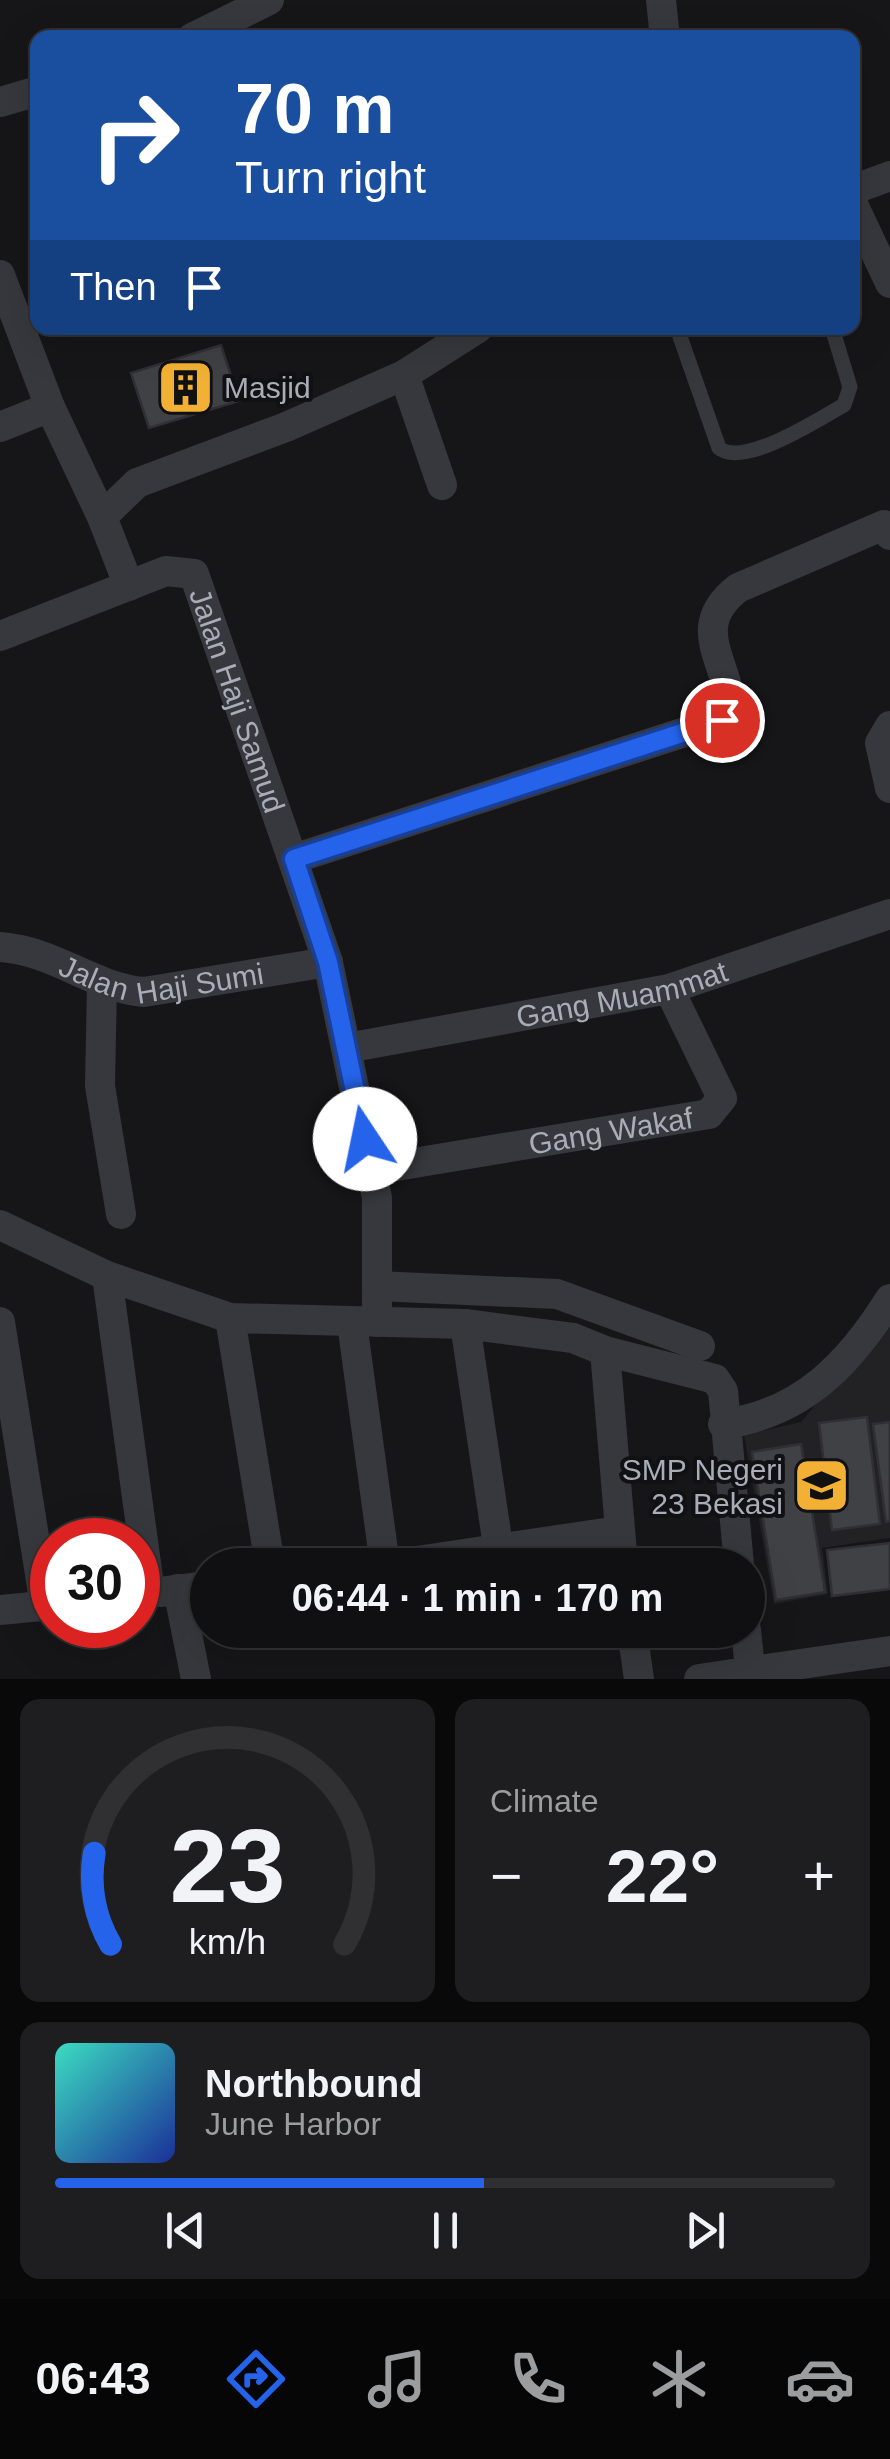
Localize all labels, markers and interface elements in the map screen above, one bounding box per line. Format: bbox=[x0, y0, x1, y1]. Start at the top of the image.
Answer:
icon: right bbox=[70, 70, 200, 200]
text: 70 m bbox=[235, 70, 395, 148]
text: Turn right bbox=[235, 152, 426, 203]
icon: arrive bbox=[177, 260, 232, 315]
text: Then bbox=[70, 266, 157, 308]
building icon: Masjid bbox=[155, 357, 215, 417]
place label: Masjid bbox=[224, 371, 311, 404]
street label: Jalan Haji Samud bbox=[184, 584, 292, 817]
pin bbox=[680, 678, 765, 763]
icon: arrive bbox=[695, 693, 750, 748]
street label: Jalan Haji Sumi bbox=[54, 949, 266, 1010]
street label: Gang Muammat bbox=[514, 954, 732, 1033]
position arrow bbox=[313, 1087, 417, 1191]
street label: Gang Wakaf bbox=[526, 1100, 696, 1160]
place label: SMP Negeri 23 Bekasi bbox=[622, 1453, 783, 1520]
school or university icon: SMP Negeri 23 Bekasi bbox=[792, 1456, 852, 1516]
speed limit sign: 30 bbox=[30, 1518, 160, 1648]
text: 06:44 · 1 min · 170 m bbox=[292, 1577, 663, 1619]
text: Climate bbox=[490, 1783, 598, 1819]
text: 23 bbox=[170, 1808, 285, 1924]
text: 22° bbox=[606, 1834, 719, 1918]
text: − bbox=[490, 1845, 522, 1907]
text: + bbox=[803, 1845, 835, 1907]
text: km/h bbox=[189, 1922, 266, 1962]
text: Northbound bbox=[205, 2063, 422, 2105]
text: June Harbor bbox=[205, 2106, 381, 2142]
icon: previous bbox=[158, 2203, 213, 2258]
icon: pause bbox=[418, 2203, 473, 2258]
icon: next bbox=[678, 2203, 733, 2258]
icon: directions bbox=[221, 2344, 291, 2414]
icon: music bbox=[362, 2344, 432, 2414]
icon: phone bbox=[503, 2344, 573, 2414]
icon: climate bbox=[644, 2344, 714, 2414]
icon: car bbox=[785, 2344, 855, 2414]
text: 06:43 bbox=[35, 2353, 151, 2404]

